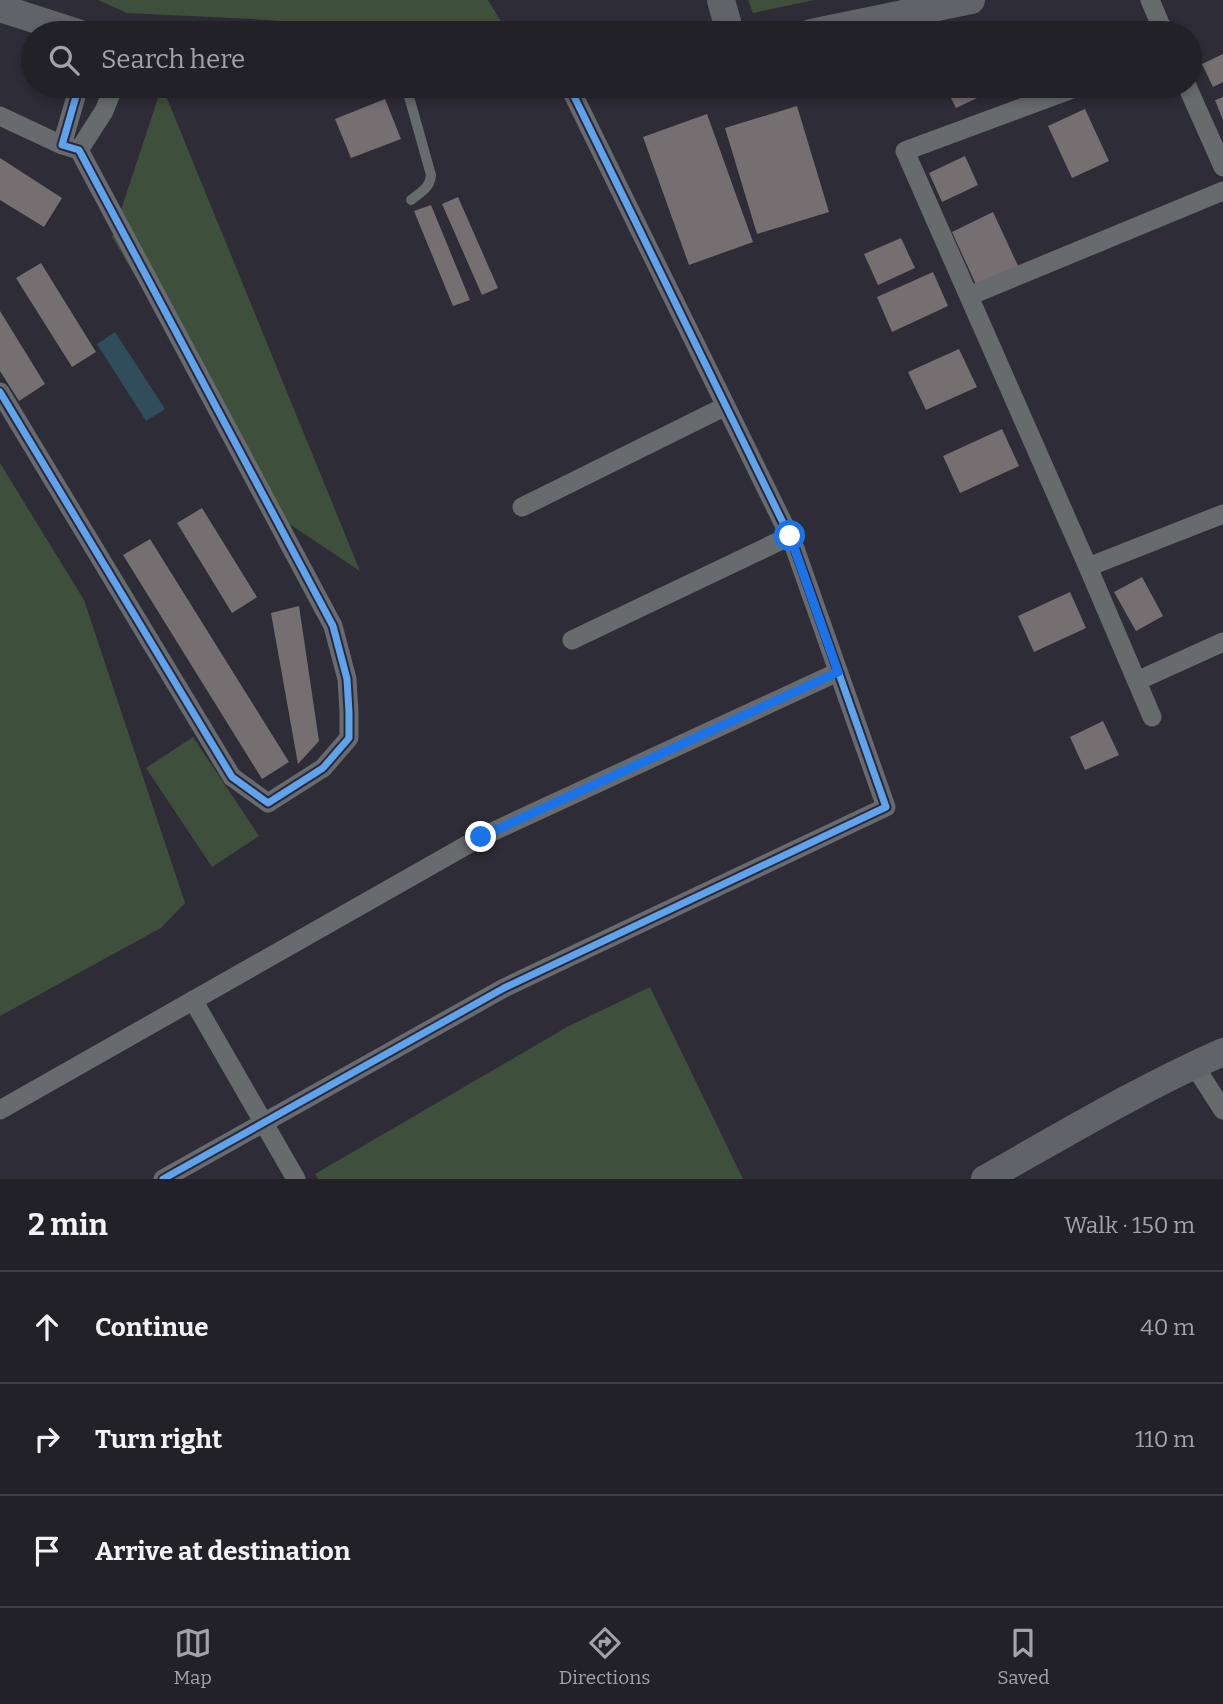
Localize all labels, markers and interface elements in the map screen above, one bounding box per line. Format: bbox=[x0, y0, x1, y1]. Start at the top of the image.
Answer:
search box bbox=[21, 21, 1202, 98]
icon: search bbox=[45, 41, 83, 79]
text: Search here bbox=[101, 44, 245, 75]
route start bbox=[774, 520, 805, 551]
route end bbox=[465, 821, 496, 852]
text: 2 min bbox=[28, 1207, 108, 1243]
text: Walk · 150 m bbox=[1064, 1211, 1195, 1239]
icon: ahead bbox=[28, 1308, 66, 1346]
text: Continue bbox=[95, 1312, 209, 1343]
text: 40 m bbox=[1140, 1313, 1195, 1341]
icon: right bbox=[28, 1420, 66, 1458]
text: Turn right bbox=[95, 1424, 222, 1455]
text: 110 m bbox=[1135, 1425, 1195, 1453]
icon: arrive bbox=[28, 1532, 66, 1570]
text: Arrive at destination bbox=[95, 1536, 350, 1567]
tab: Map bbox=[174, 1624, 212, 1689]
tab: Directions bbox=[559, 1624, 650, 1689]
tab: Saved bbox=[997, 1624, 1049, 1689]

